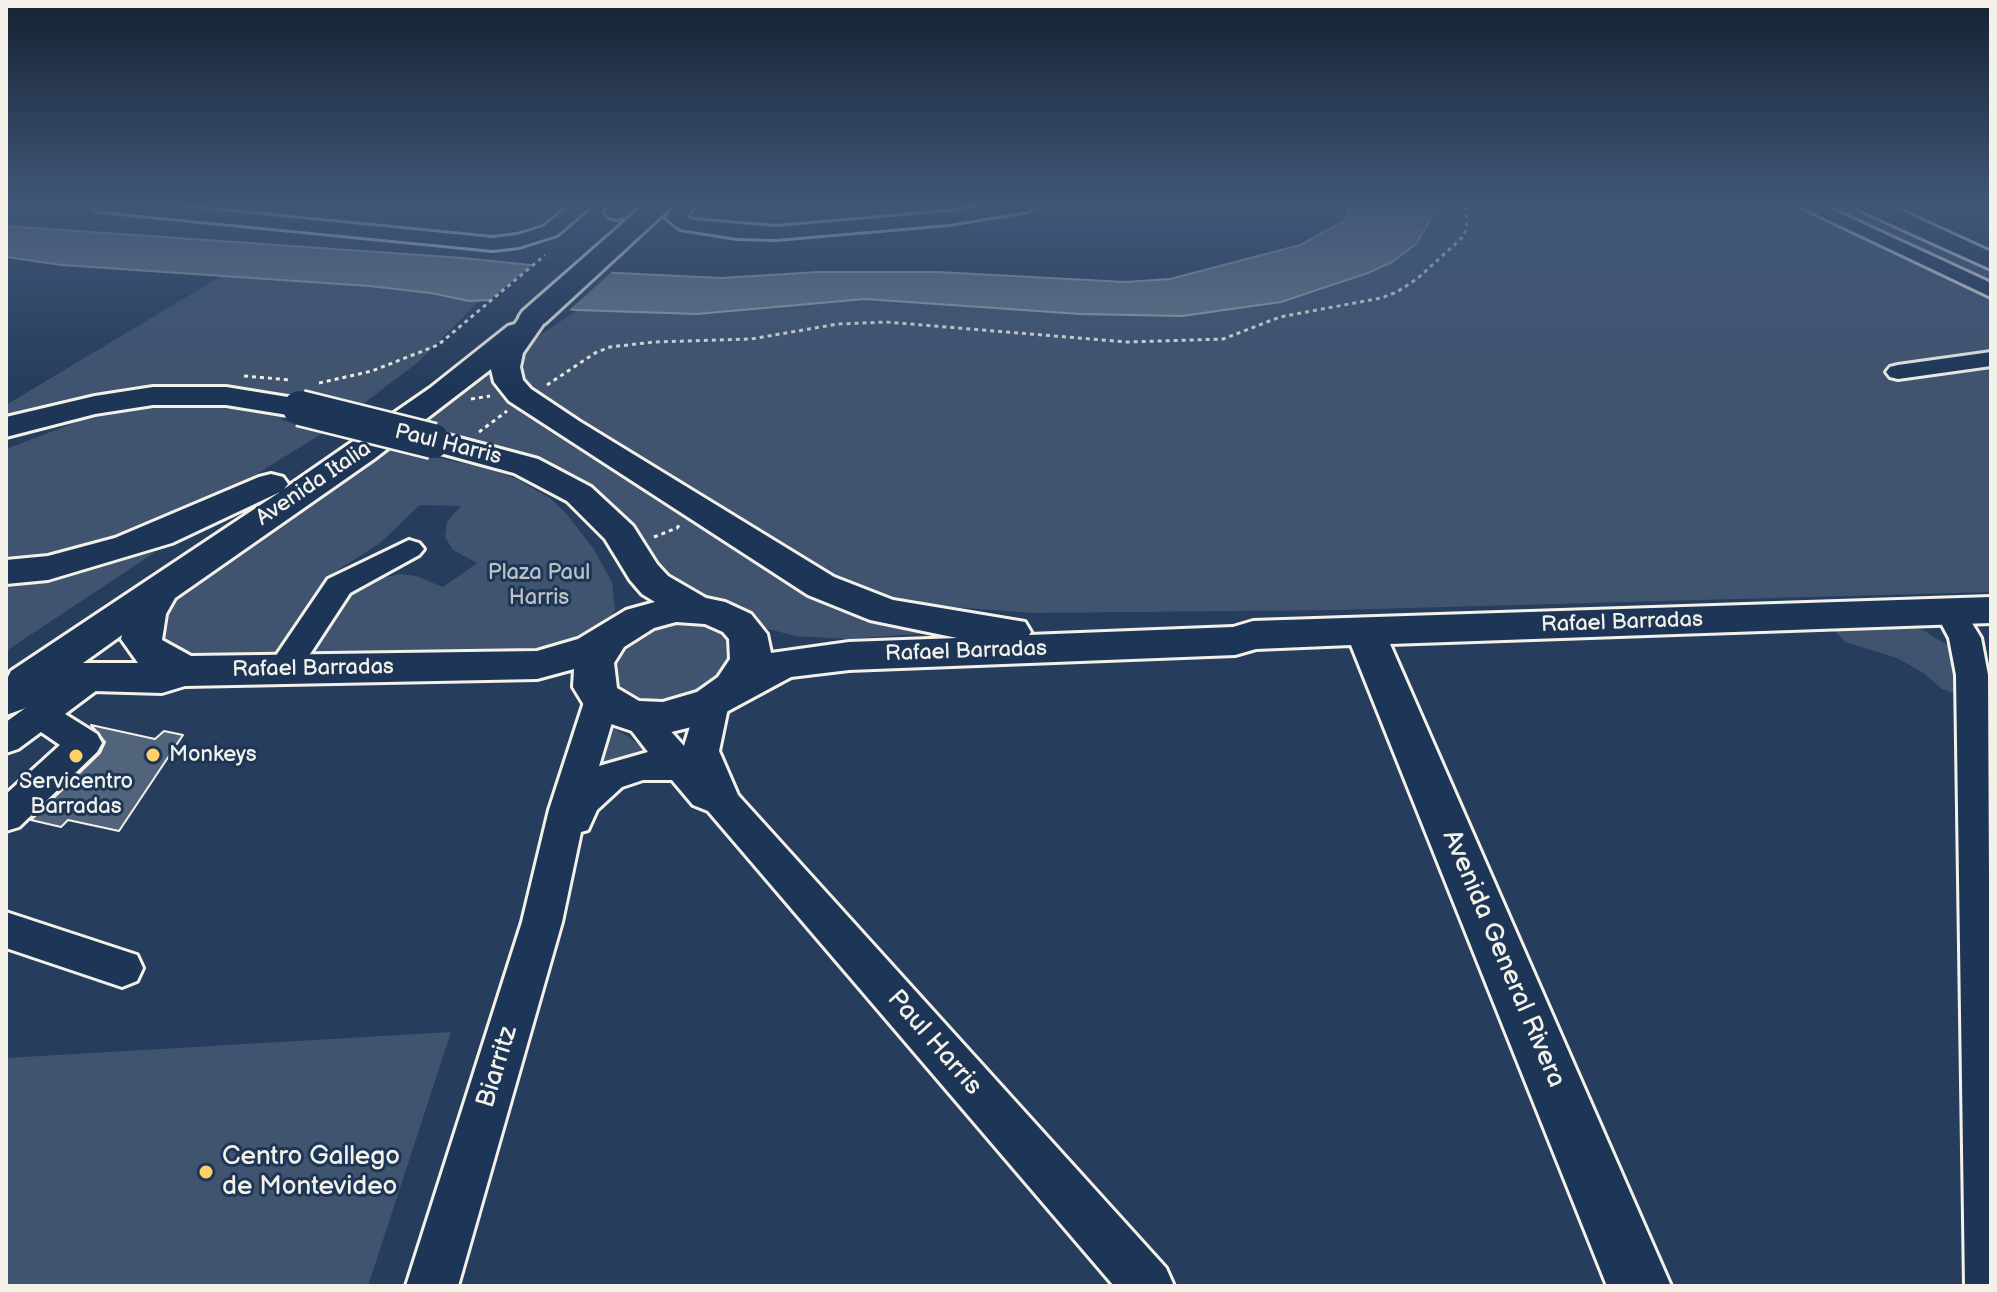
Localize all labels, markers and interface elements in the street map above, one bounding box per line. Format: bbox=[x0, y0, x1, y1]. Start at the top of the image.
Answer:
street label: Paul Harris bbox=[392, 419, 504, 471]
street label: Avenida Italia bbox=[252, 436, 376, 532]
park label: Plaza Paul Harris bbox=[488, 560, 590, 612]
street label: Rafael Barradas bbox=[1541, 607, 1703, 639]
street label: Rafael Barradas bbox=[885, 636, 1047, 668]
street label: Rafael Barradas bbox=[232, 654, 394, 684]
place label: Monkeys bbox=[169, 742, 257, 768]
marker: Monkeys bbox=[144, 746, 162, 764]
marker: Servicentro Barradas bbox=[67, 747, 85, 765]
place label: Servicentro Barradas bbox=[19, 769, 133, 820]
street label: Avenida General Rivera bbox=[1435, 826, 1571, 1092]
street label: Paul Harris bbox=[880, 984, 988, 1102]
street label: Biarritz bbox=[471, 1022, 525, 1112]
place label: Centro Gallego de Montevideo bbox=[222, 1141, 400, 1202]
marker: Centro Gallego de Montevideo bbox=[197, 1163, 215, 1181]

